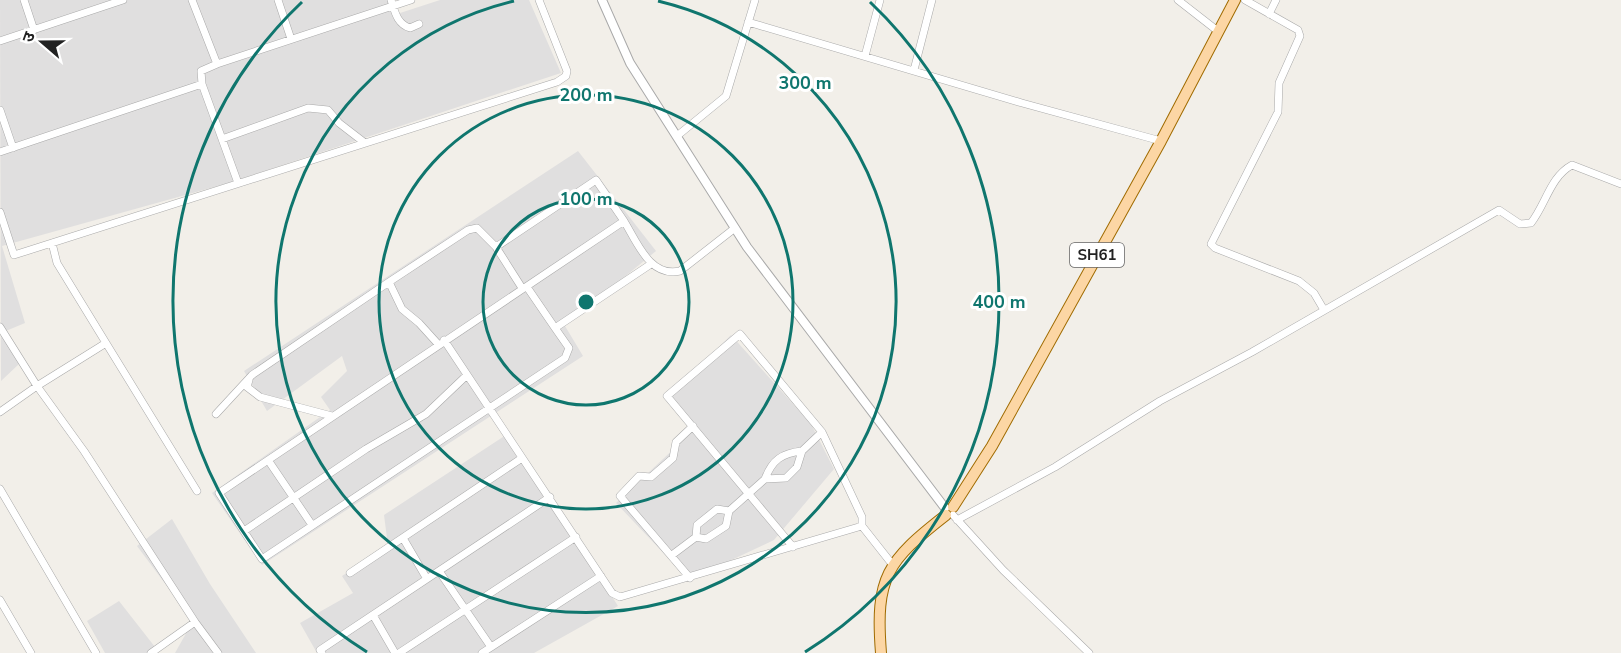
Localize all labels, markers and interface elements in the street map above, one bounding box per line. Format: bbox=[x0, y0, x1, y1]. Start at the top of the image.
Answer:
north arrow bbox=[12, 12, 72, 72]
text: उ bbox=[17, 28, 41, 45]
text: 300 m bbox=[778, 71, 832, 95]
text: 200 m bbox=[559, 83, 613, 107]
text: 100 m bbox=[559, 187, 613, 211]
road number: SH61 bbox=[1070, 243, 1124, 267]
text: 400 m bbox=[972, 290, 1026, 314]
centre of rings bbox=[576, 292, 596, 312]

